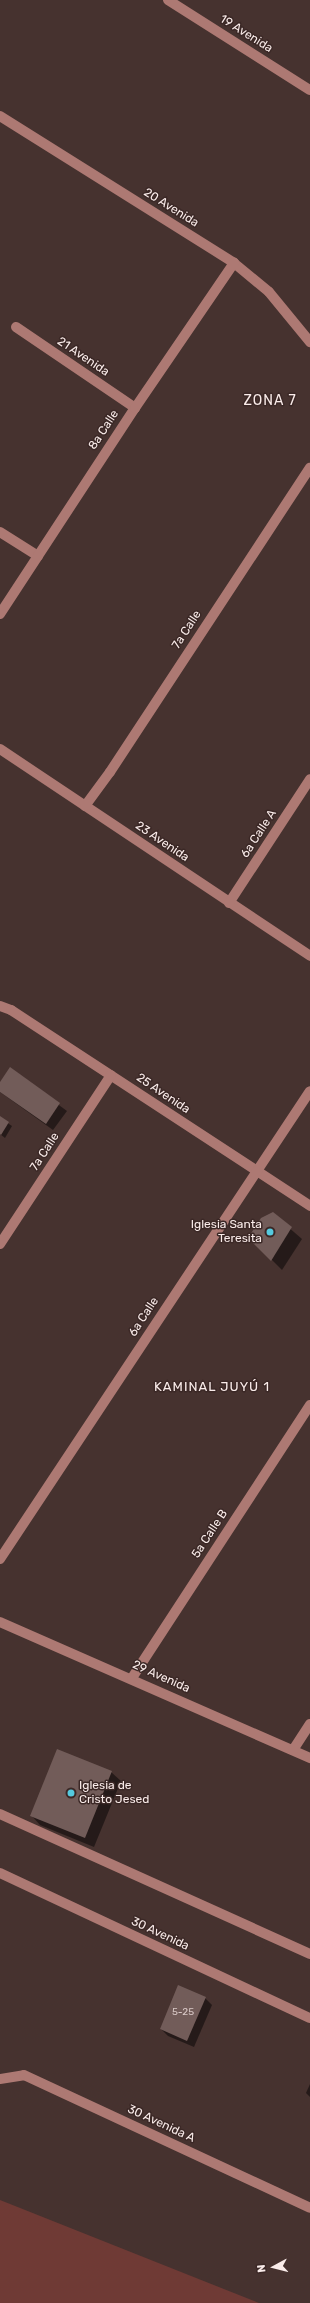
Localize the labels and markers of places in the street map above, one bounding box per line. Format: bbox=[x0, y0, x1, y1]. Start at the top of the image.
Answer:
place label: Iglesia Santa Teresita bbox=[191, 1218, 262, 1246]
marker: Iglesia Santa Teresita bbox=[265, 1227, 275, 1237]
place label: Iglesia de Cristo Jesed bbox=[79, 1779, 149, 1807]
marker: Iglesia de Cristo Jesed bbox=[66, 1788, 76, 1798]

